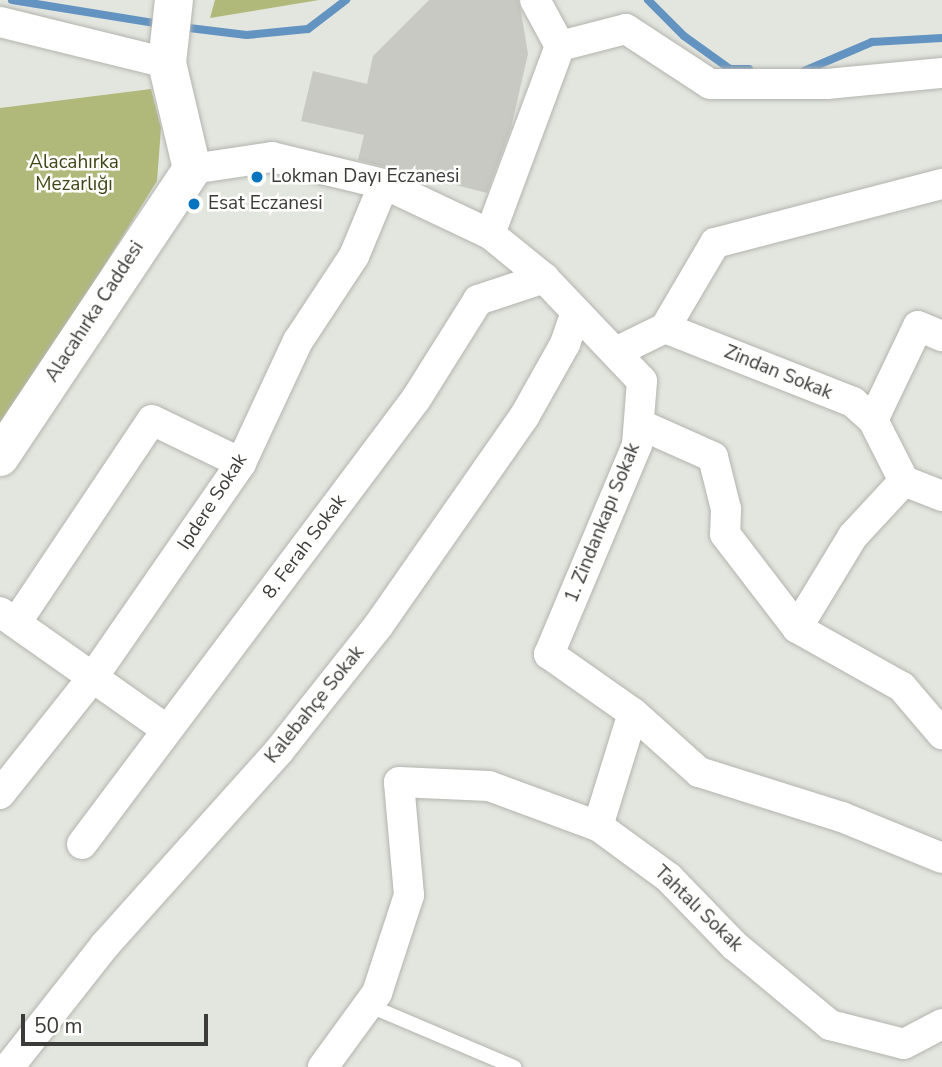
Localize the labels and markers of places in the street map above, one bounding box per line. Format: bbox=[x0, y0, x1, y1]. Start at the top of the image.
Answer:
place label: Lokman Dayı Eczanesi bbox=[271, 166, 459, 188]
marker: Lokman Dayı Eczanesi bbox=[249, 169, 265, 185]
place label: Esat Eczanesi bbox=[208, 193, 323, 215]
marker: Esat Eczanesi bbox=[186, 196, 202, 212]

